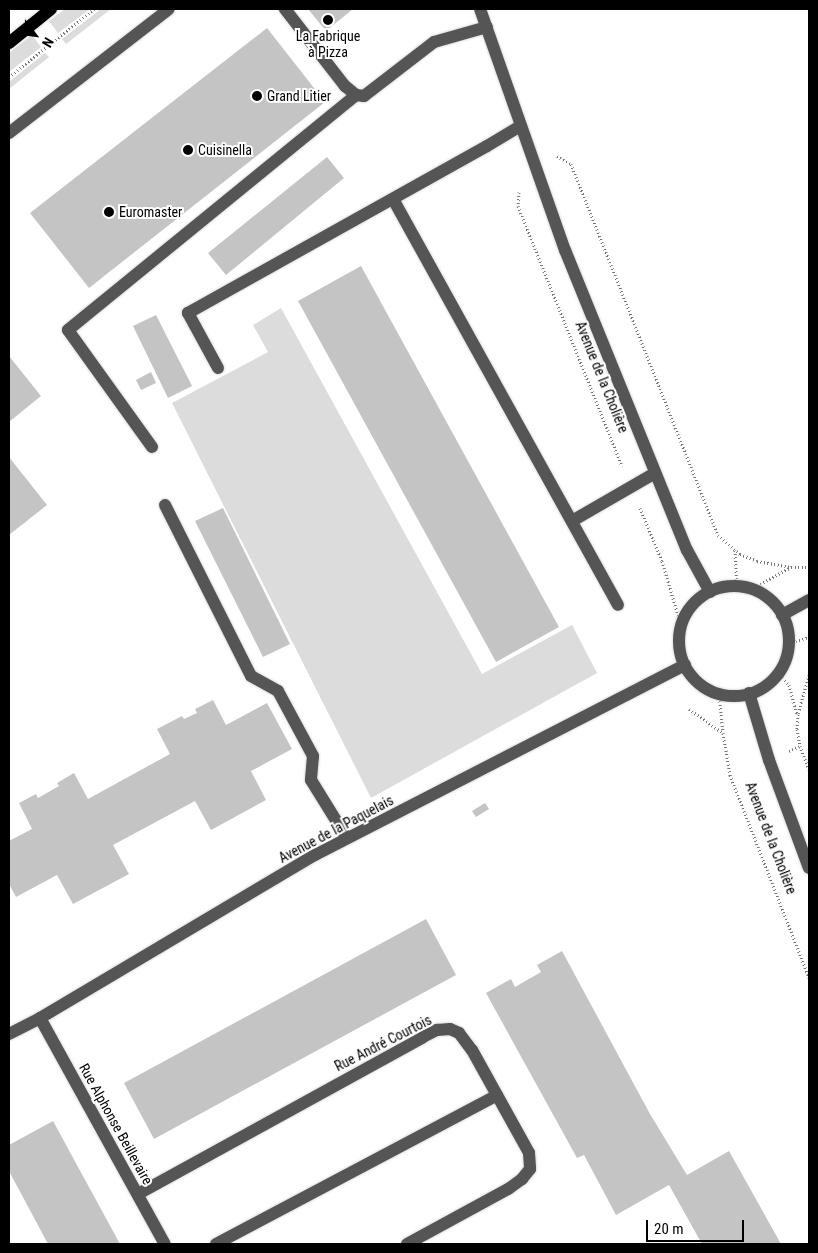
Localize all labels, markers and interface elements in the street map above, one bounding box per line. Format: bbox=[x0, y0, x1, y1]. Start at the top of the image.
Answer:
north arrow bbox=[10, 10, 60, 60]
marker: La Fabrique à Pizza bbox=[322, 14, 334, 26]
place label: La Fabrique à Pizza bbox=[296, 28, 360, 60]
text: N bbox=[39, 35, 57, 50]
place label: Grand Litier bbox=[267, 88, 331, 104]
marker: Grand Litier bbox=[251, 90, 263, 102]
place label: Cuisinella bbox=[198, 142, 252, 158]
marker: Cuisinella bbox=[182, 144, 194, 156]
place label: Euromaster bbox=[119, 204, 182, 220]
marker: Euromaster bbox=[103, 206, 115, 218]
street label: Avenue de la Cholière bbox=[572, 319, 632, 435]
street label: Avenue de la Cholière bbox=[742, 780, 800, 896]
street label: Avenue de la Paquelais bbox=[276, 792, 396, 866]
street label: Rue André Courtois bbox=[332, 1011, 434, 1075]
street label: Rue Alphonse Beillevaire bbox=[76, 1061, 156, 1187]
scale bar bbox=[648, 1210, 746, 1242]
text: 20 m bbox=[654, 1220, 684, 1238]

